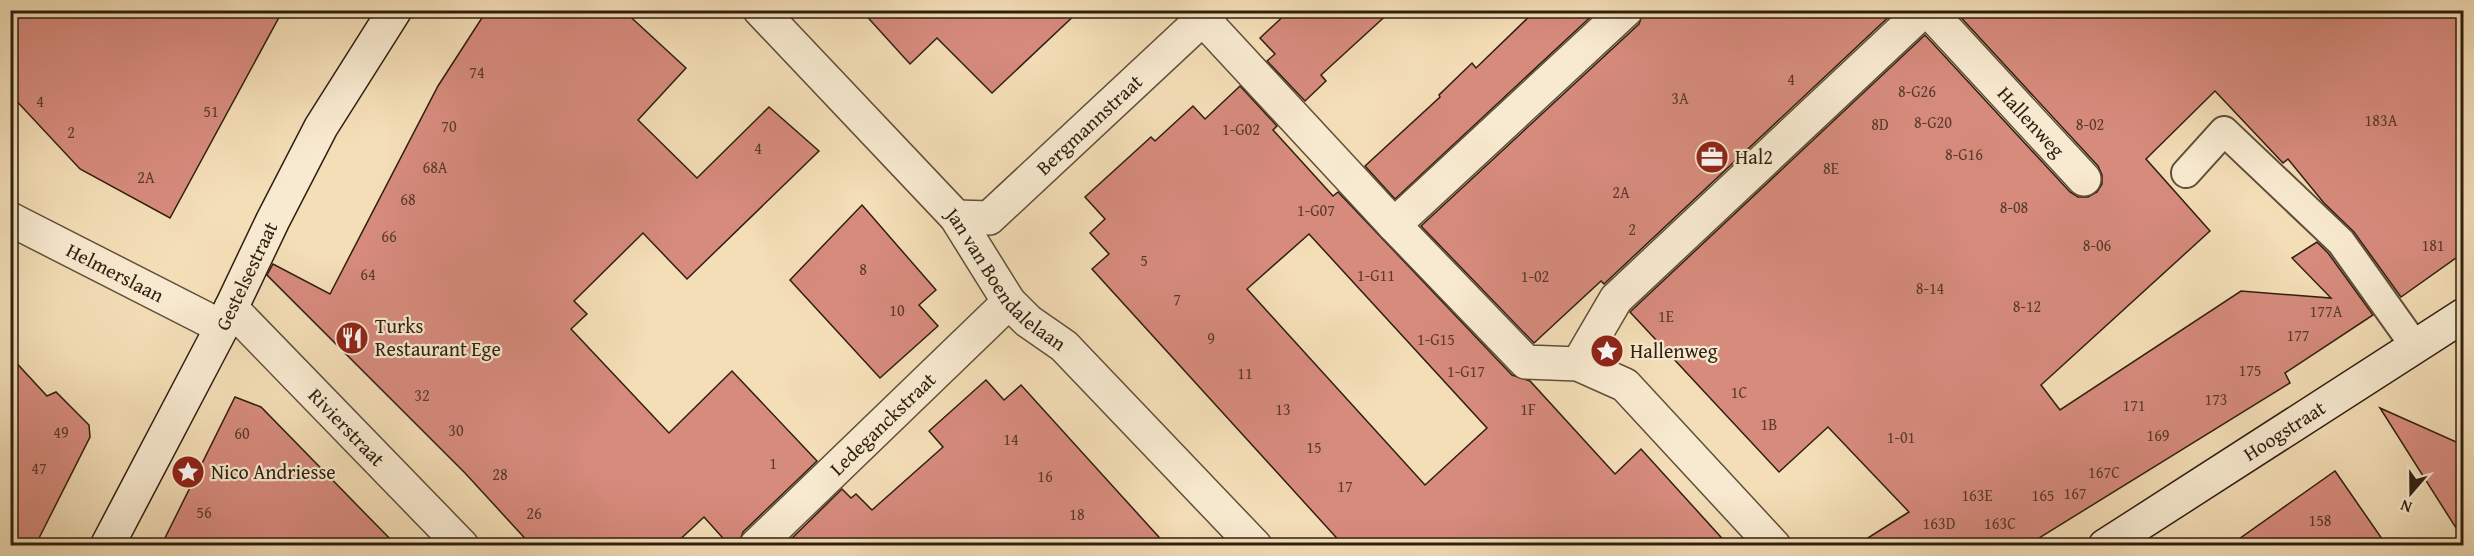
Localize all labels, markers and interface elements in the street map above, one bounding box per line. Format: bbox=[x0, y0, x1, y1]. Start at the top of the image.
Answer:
house number: 74 bbox=[469, 60, 485, 84]
street label: Bergmannstraat bbox=[1029, 67, 1149, 181]
house number: 4 bbox=[1787, 67, 1795, 91]
house number: 8-G26 bbox=[1898, 79, 1936, 103]
street label: Hallenweg bbox=[1991, 79, 2072, 163]
house number: 3A bbox=[1671, 86, 1689, 110]
house number: 4 bbox=[36, 89, 44, 113]
house number: 51 bbox=[203, 99, 219, 123]
house number: 183A bbox=[2365, 108, 2398, 132]
house number: 8-G20 bbox=[1914, 110, 1952, 134]
house number: 8D bbox=[1871, 112, 1889, 136]
house number: 8-02 bbox=[2076, 112, 2104, 136]
house number: 70 bbox=[441, 114, 457, 138]
house number: 1-G02 bbox=[1222, 117, 1260, 141]
house number: 2 bbox=[67, 120, 75, 144]
house number: 4 bbox=[754, 136, 762, 160]
office icon: Hal2 bbox=[1694, 139, 1730, 175]
place label: Hal2 bbox=[1735, 142, 1773, 171]
house number: 8-G16 bbox=[1945, 142, 1983, 166]
house number: 68A bbox=[422, 155, 448, 179]
house number: 8E bbox=[1823, 156, 1839, 180]
house number: 2A bbox=[137, 165, 155, 189]
house number: 2A bbox=[1612, 180, 1630, 204]
house number: 68 bbox=[400, 187, 416, 211]
house number: 8-08 bbox=[2000, 195, 2029, 219]
street label: Jan van Boendalelaan bbox=[938, 198, 1072, 357]
house number: 1-G07 bbox=[1297, 198, 1335, 222]
street label: Gestelsestraat bbox=[208, 216, 284, 335]
house number: 2 bbox=[1628, 217, 1636, 241]
house number: 66 bbox=[381, 224, 397, 248]
house number: 8-06 bbox=[2083, 233, 2112, 257]
house number: 181 bbox=[2421, 233, 2445, 257]
street label: Helmerslaan bbox=[62, 235, 169, 309]
house number: 5 bbox=[1140, 248, 1148, 272]
house number: 8 bbox=[859, 257, 867, 281]
house number: 64 bbox=[360, 262, 376, 286]
house number: 1-G11 bbox=[1357, 263, 1395, 287]
house number: 1-02 bbox=[1521, 264, 1549, 288]
house number: 8-14 bbox=[1916, 276, 1945, 300]
house number: 7 bbox=[1173, 287, 1181, 311]
house number: 8-12 bbox=[2013, 294, 2041, 318]
house number: 10 bbox=[889, 298, 905, 322]
house number: 177A bbox=[2310, 299, 2343, 323]
house number: 1E bbox=[1658, 304, 1674, 328]
place label: Turks Restaurant Ege bbox=[375, 311, 501, 363]
restaurant icon: Turks Restaurant Ege bbox=[334, 320, 370, 356]
house number: 177 bbox=[2286, 323, 2310, 347]
house number: 9 bbox=[1207, 326, 1215, 350]
house number: 1-G15 bbox=[1417, 327, 1455, 351]
place icon: Hallenweg bbox=[1589, 333, 1625, 369]
place label: Hallenweg bbox=[1630, 336, 1718, 365]
house number: 175 bbox=[2238, 358, 2262, 382]
house number: 1-G17 bbox=[1447, 359, 1485, 383]
house number: 11 bbox=[1237, 361, 1253, 385]
street label: Ledeganckstraat bbox=[823, 365, 942, 482]
house number: 1C bbox=[1731, 380, 1748, 404]
street label: Rivierstraat bbox=[302, 381, 392, 473]
house number: 32 bbox=[414, 383, 430, 407]
house number: 173 bbox=[2204, 387, 2228, 411]
house number: 171 bbox=[2122, 393, 2146, 417]
street label: Hoogstraat bbox=[2237, 393, 2331, 468]
house number: 13 bbox=[1275, 397, 1291, 421]
house number: 1F bbox=[1520, 397, 1536, 421]
house number: 1B bbox=[1761, 412, 1777, 436]
house number: 30 bbox=[448, 418, 464, 442]
house number: 49 bbox=[53, 420, 69, 444]
house number: 60 bbox=[234, 421, 250, 445]
house number: 169 bbox=[2146, 423, 2170, 447]
house number: 1-01 bbox=[1887, 425, 1915, 449]
house number: 14 bbox=[1003, 427, 1019, 451]
house number: 15 bbox=[1306, 435, 1322, 459]
house number: 1 bbox=[769, 451, 777, 475]
place icon: Nico Andriesse bbox=[170, 454, 206, 490]
house number: 47 bbox=[31, 456, 47, 480]
place label: Nico Andriesse bbox=[211, 457, 336, 486]
house number: 167C bbox=[2088, 460, 2120, 484]
house number: 28 bbox=[492, 462, 508, 486]
north arrow bbox=[2381, 463, 2441, 523]
house number: 16 bbox=[1037, 464, 1053, 488]
house number: 17 bbox=[1337, 474, 1353, 498]
house number: 167 bbox=[2063, 481, 2087, 505]
house number: 163E bbox=[1961, 483, 1993, 507]
house number: 165 bbox=[2031, 483, 2055, 507]
text: N bbox=[2396, 494, 2415, 520]
house number: 56 bbox=[196, 500, 212, 524]
house number: 26 bbox=[526, 501, 542, 525]
house number: 18 bbox=[1069, 502, 1085, 526]
house number: 158 bbox=[2308, 508, 2332, 532]
house number: 163D bbox=[1923, 511, 1956, 535]
house number: 163C bbox=[1984, 511, 2016, 535]

